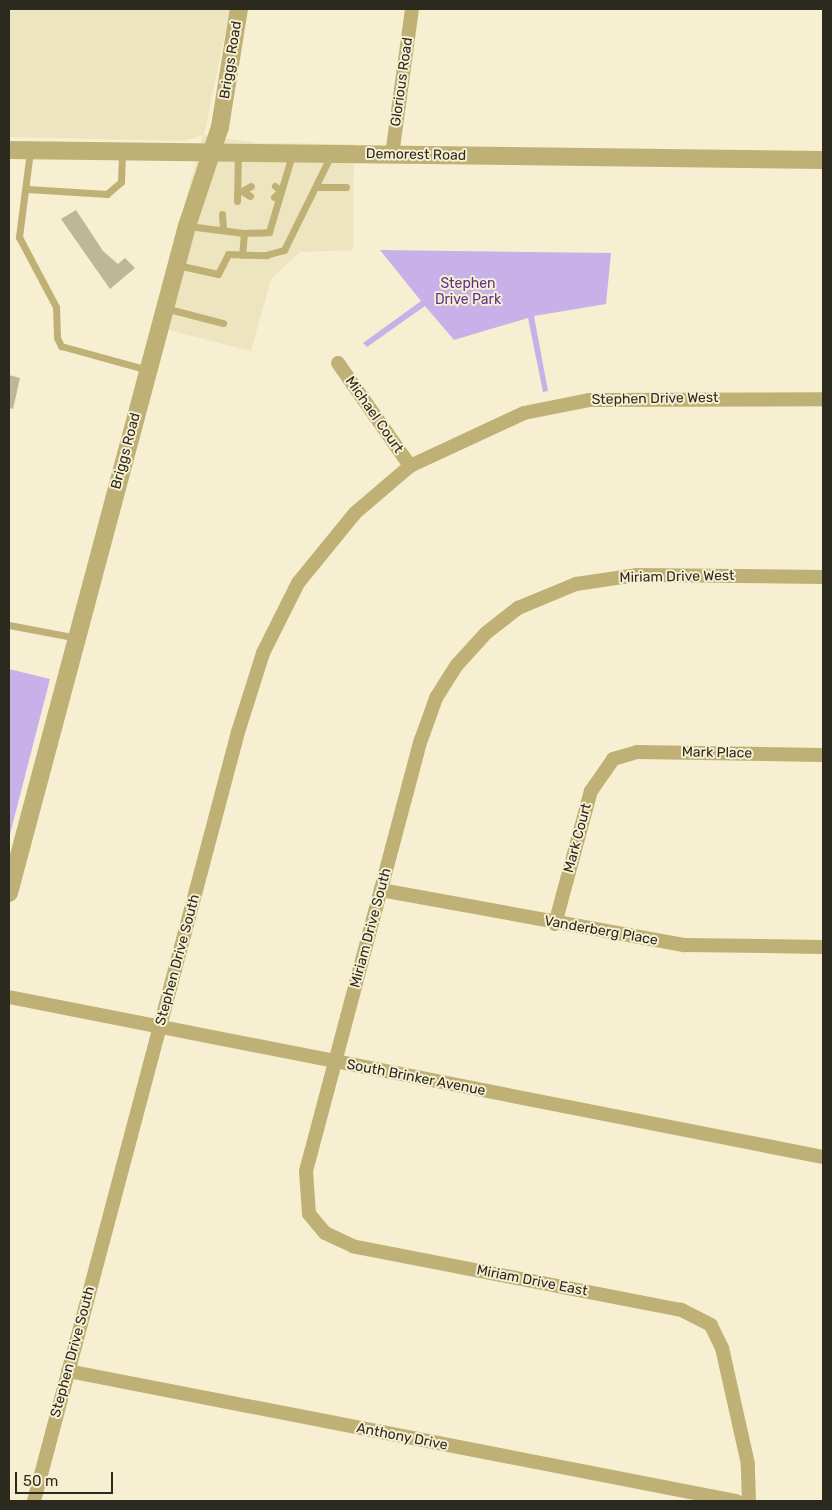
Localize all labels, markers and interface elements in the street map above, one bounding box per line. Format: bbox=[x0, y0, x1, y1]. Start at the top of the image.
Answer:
street label: Briggs Road bbox=[217, 20, 245, 100]
street label: Glorious Road bbox=[387, 36, 417, 128]
street label: Demorest Road bbox=[366, 146, 466, 164]
park label: Stephen Drive Park bbox=[435, 276, 501, 308]
street label: Michael Court bbox=[341, 373, 407, 457]
street label: Stephen Drive West bbox=[591, 389, 719, 409]
street label: Briggs Road bbox=[108, 411, 144, 491]
street label: Miriam Drive West bbox=[619, 568, 735, 586]
street label: Mark Place bbox=[682, 744, 752, 762]
street label: Mark Court bbox=[561, 801, 595, 875]
street label: Miriam Drive South bbox=[347, 866, 395, 990]
street label: Stephen Drive South bbox=[152, 893, 204, 1027]
street label: Vanderberg Place bbox=[543, 913, 659, 949]
street label: South Brinker Avenue bbox=[345, 1056, 487, 1100]
street label: Miriam Drive East bbox=[475, 1262, 589, 1300]
street label: Stephen Drive South bbox=[47, 1285, 99, 1419]
street label: Anthony Drive bbox=[355, 1420, 449, 1454]
scale bar bbox=[18, 1462, 115, 1494]
text: 50 m bbox=[23, 1472, 58, 1490]

